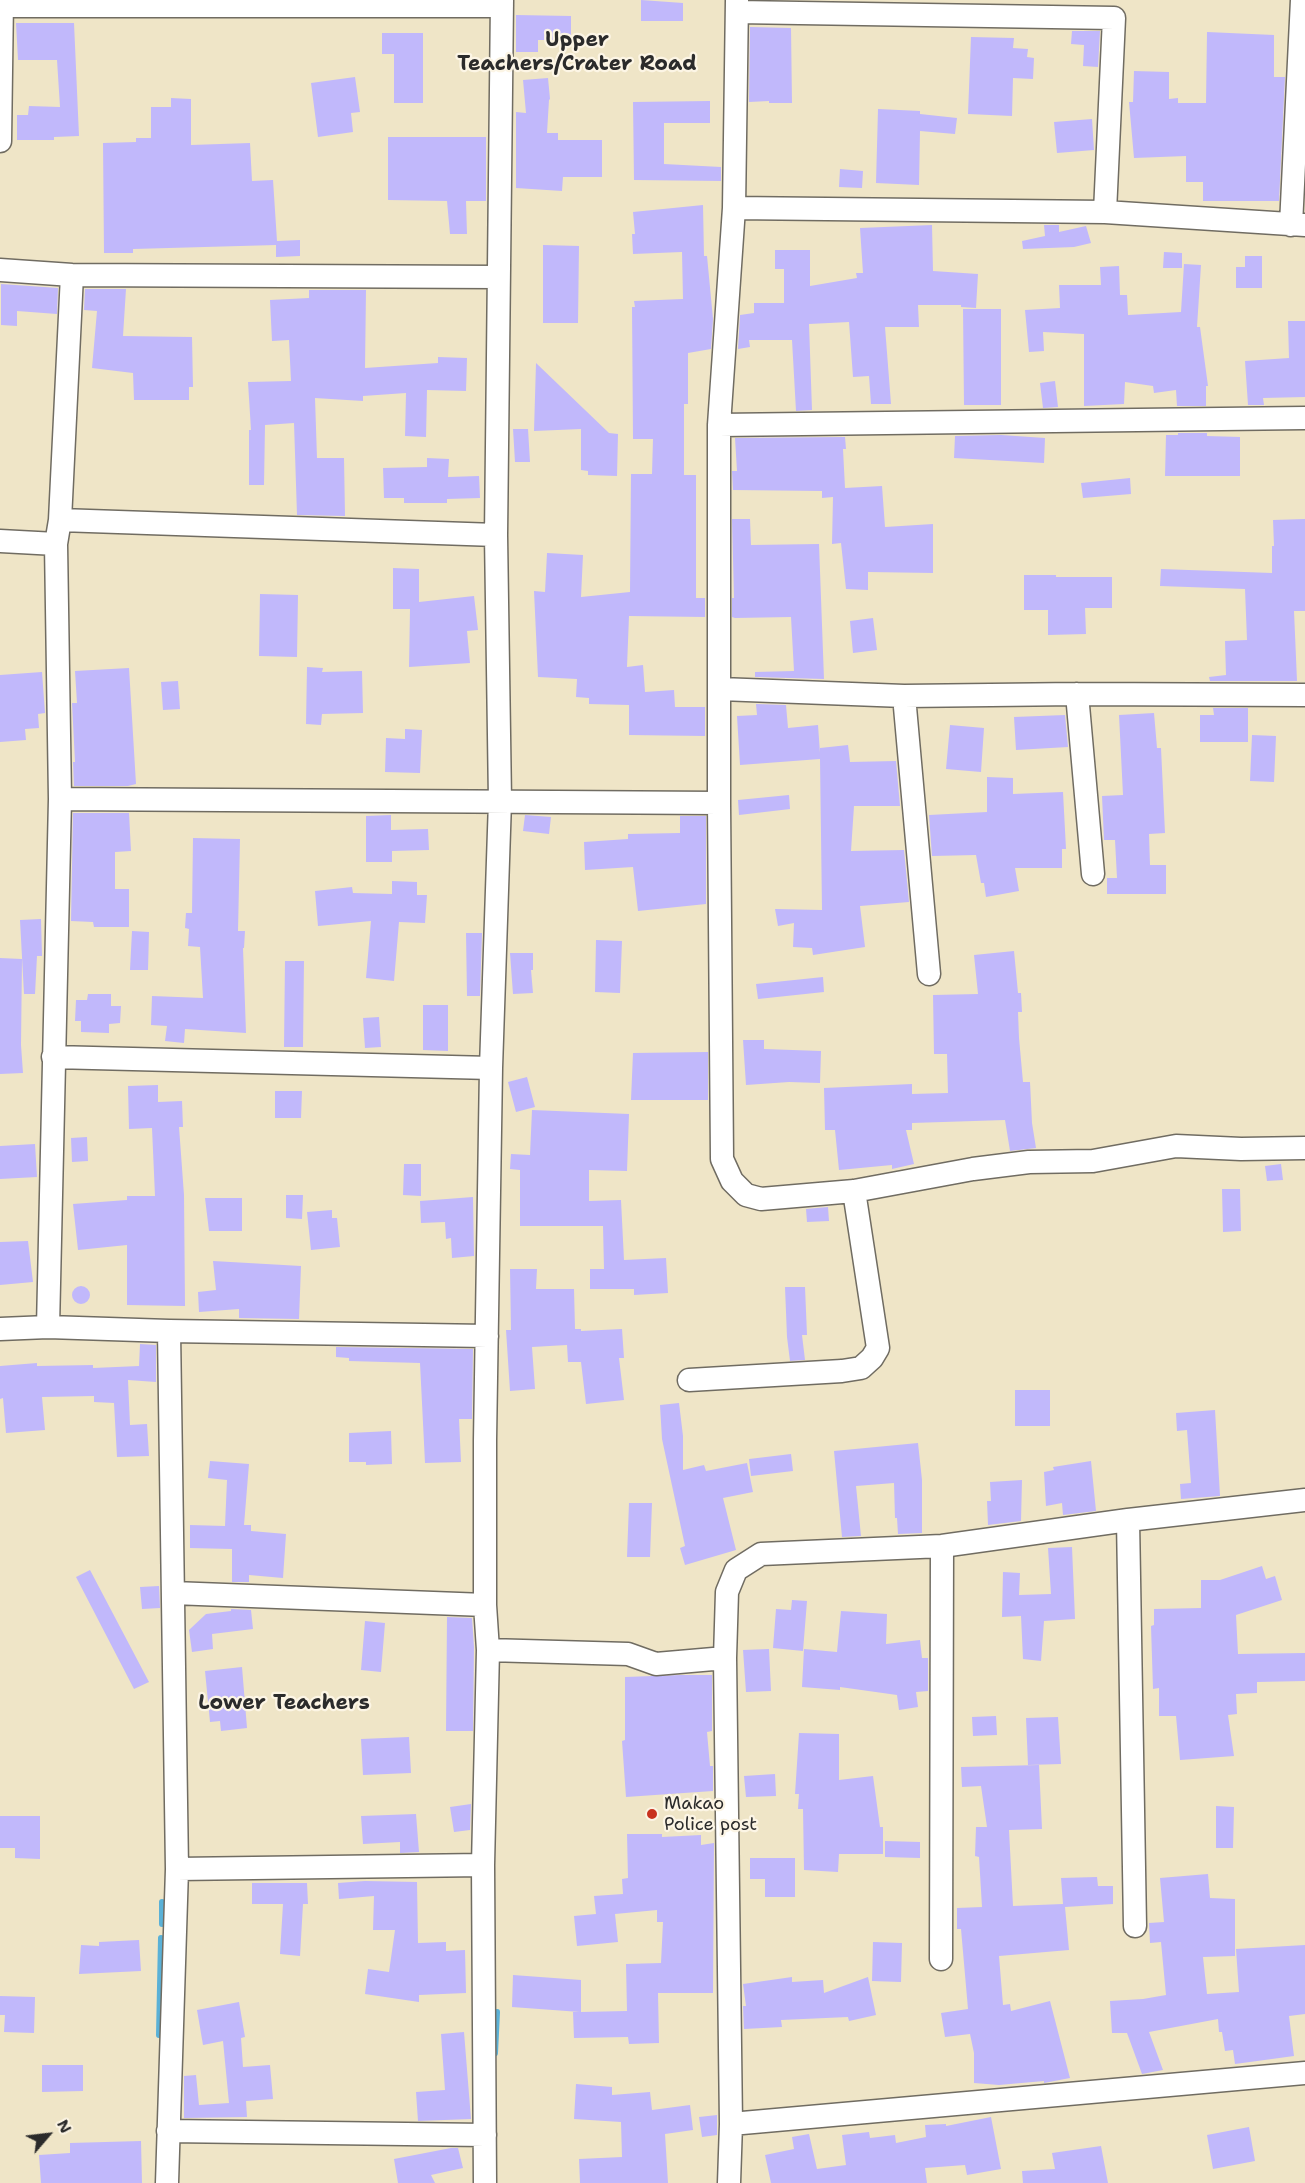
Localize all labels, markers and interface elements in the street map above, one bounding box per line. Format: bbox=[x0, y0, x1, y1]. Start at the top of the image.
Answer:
district label: Upper Teachers/Crater Road bbox=[457, 28, 697, 78]
district label: Lower Teachers bbox=[198, 1691, 370, 1717]
place label: Makao Police post bbox=[664, 1793, 757, 1836]
marker: Makao Police post bbox=[645, 1807, 659, 1821]
north arrow bbox=[18, 2105, 78, 2165]
text: N bbox=[52, 2116, 77, 2137]

